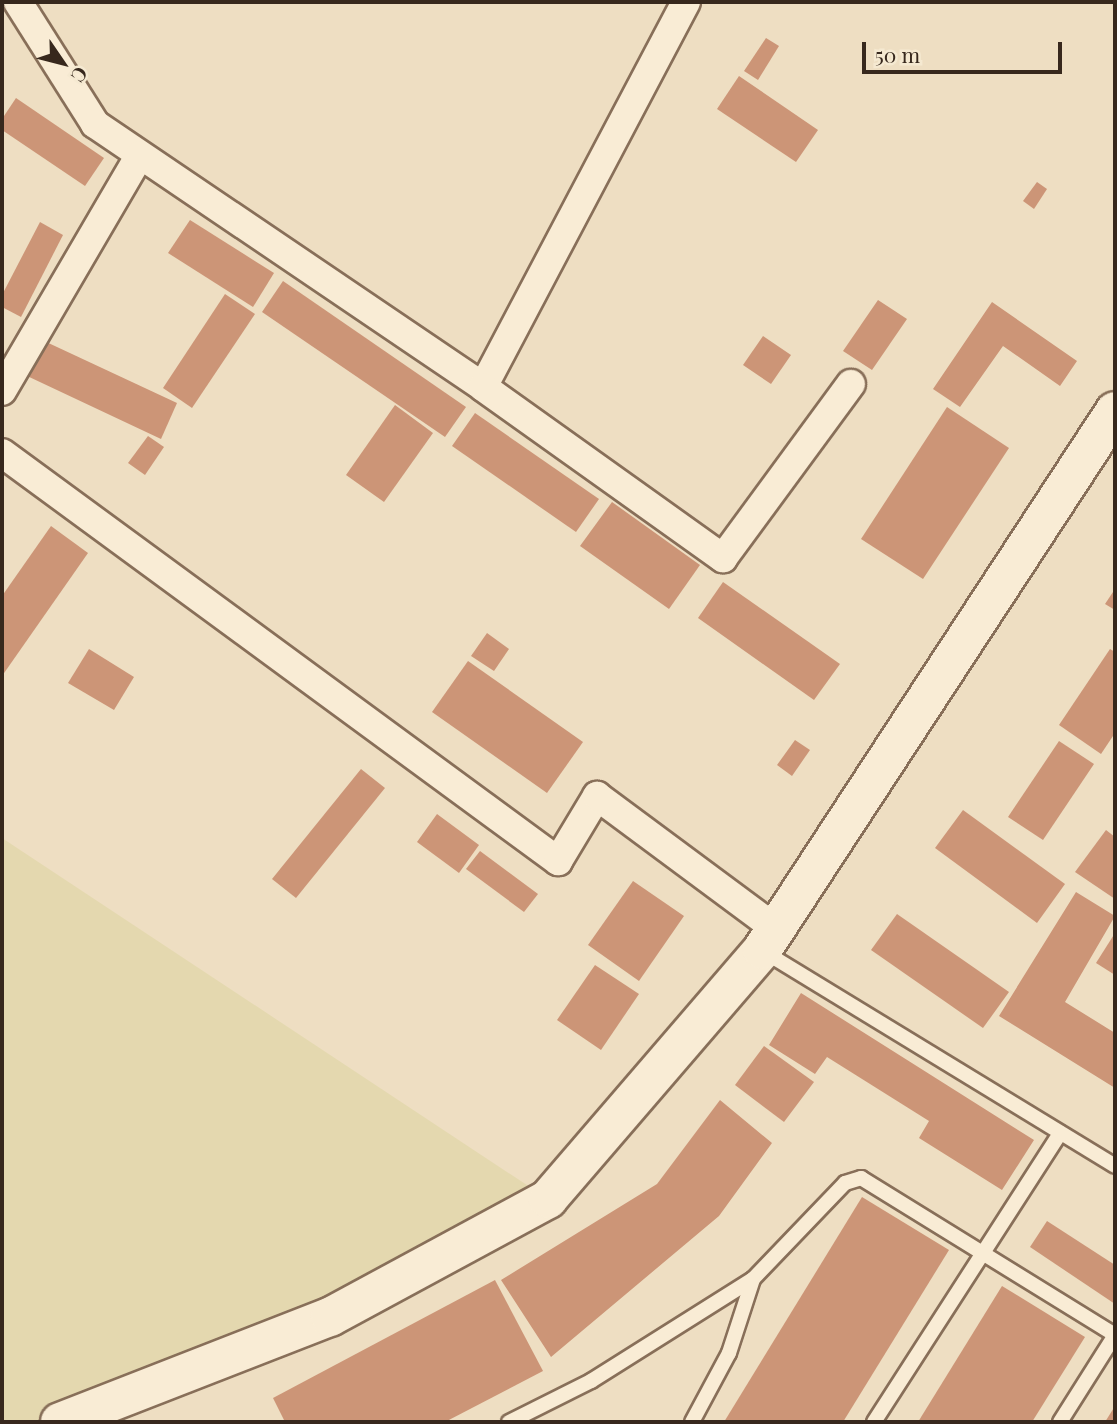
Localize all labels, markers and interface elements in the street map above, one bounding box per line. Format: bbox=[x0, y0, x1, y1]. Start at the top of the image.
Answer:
north arrow bbox=[28, 28, 98, 98]
scale bar bbox=[865, 28, 1064, 72]
text: 50 m bbox=[875, 40, 920, 68]
text: С bbox=[66, 62, 95, 88]

